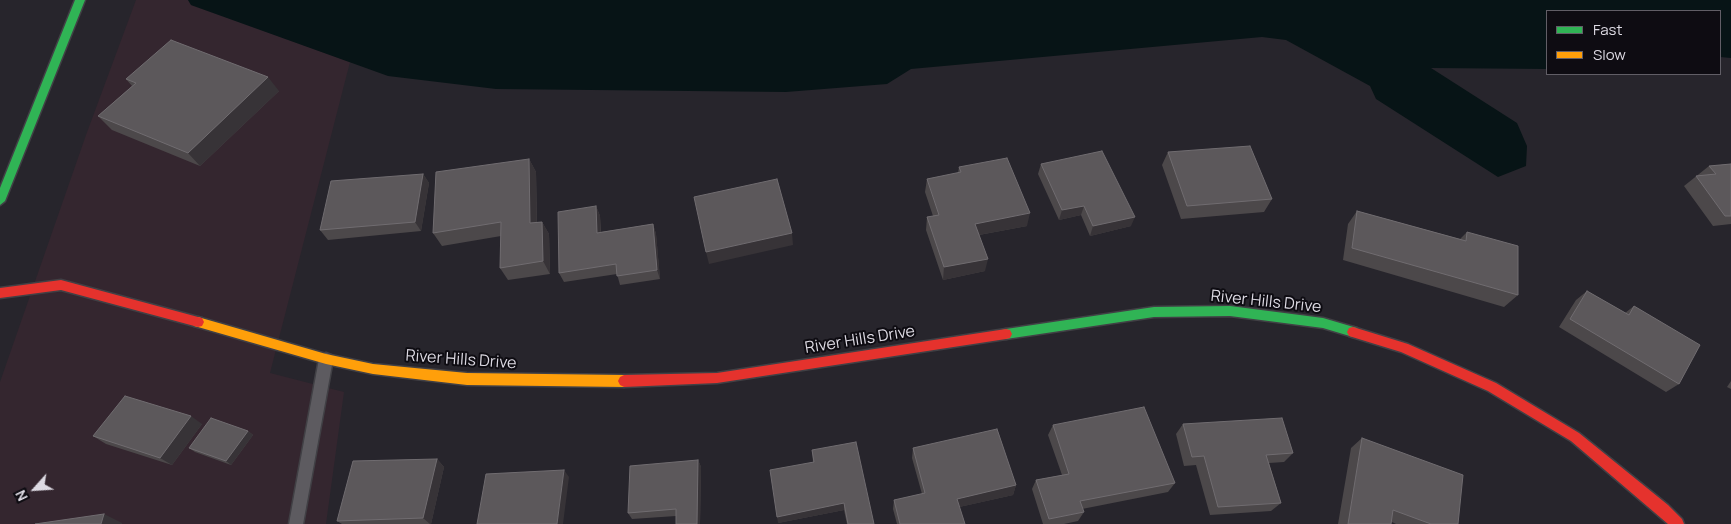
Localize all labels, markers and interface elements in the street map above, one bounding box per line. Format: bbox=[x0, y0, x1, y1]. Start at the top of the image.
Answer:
legend bbox=[1546, 10, 1721, 75]
text: Fast bbox=[1593, 19, 1622, 40]
text: Slow bbox=[1593, 44, 1626, 65]
street label: River Hills Drive bbox=[1210, 287, 1322, 317]
street label: River Hills Drive bbox=[804, 322, 916, 358]
street label: River Hills Drive bbox=[405, 347, 517, 373]
north arrow bbox=[10, 464, 60, 514]
text: N bbox=[10, 487, 32, 504]

